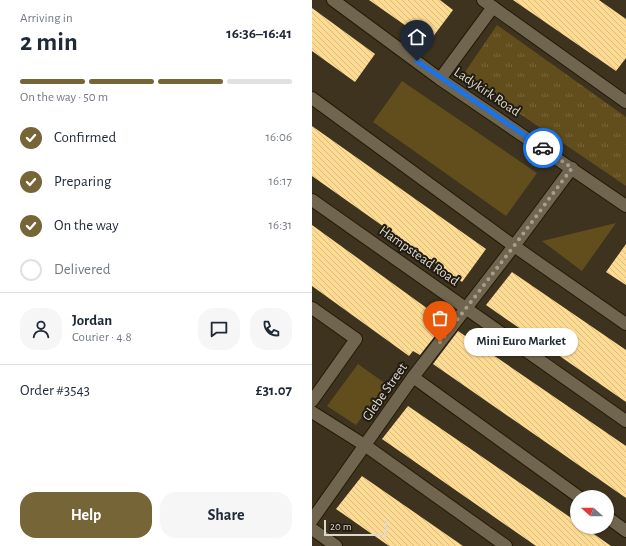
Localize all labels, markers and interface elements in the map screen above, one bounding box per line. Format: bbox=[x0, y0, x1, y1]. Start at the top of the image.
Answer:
text: Arriving in bbox=[20, 12, 73, 25]
pin bbox=[400, 20, 434, 61]
text: 16:36–16:41 bbox=[226, 26, 292, 41]
icon: home bbox=[406, 26, 428, 48]
text: 2 min bbox=[20, 29, 78, 55]
street label: Ladykirk Road bbox=[451, 65, 523, 119]
text: On the way · 50 m bbox=[20, 91, 108, 104]
icon: check bbox=[20, 127, 42, 149]
courier bbox=[523, 128, 563, 168]
text: Confirmed bbox=[54, 130, 116, 145]
text: 16:06 bbox=[265, 131, 292, 144]
icon: car bbox=[532, 137, 554, 159]
icon: check bbox=[20, 171, 42, 193]
text: Preparing bbox=[54, 174, 111, 189]
text: 16:17 bbox=[269, 175, 292, 188]
icon: check bbox=[20, 215, 42, 237]
text: On the way bbox=[54, 218, 119, 233]
text: 16:31 bbox=[269, 219, 292, 232]
street label: Hampstead Road bbox=[377, 223, 461, 289]
text: Delivered bbox=[54, 262, 111, 277]
pin bbox=[423, 301, 457, 342]
icon: bag bbox=[429, 307, 451, 329]
button: person bbox=[20, 308, 62, 350]
button: chat bbox=[198, 308, 240, 350]
button: phone bbox=[250, 308, 292, 350]
text: Jordan bbox=[72, 313, 112, 328]
callout: Mini Euro Market bbox=[464, 328, 578, 356]
text: Courier · 4.8 bbox=[72, 331, 132, 344]
text: Mini Euro Market bbox=[476, 335, 566, 348]
street label: Glebe Street bbox=[360, 360, 410, 423]
text: Order #3543 bbox=[20, 383, 90, 398]
text: £31.07 bbox=[256, 383, 292, 398]
north arrow bbox=[570, 490, 614, 534]
map controls bbox=[570, 490, 614, 534]
button: Help bbox=[20, 492, 152, 538]
button: Share bbox=[160, 492, 292, 538]
scale bar bbox=[324, 518, 387, 537]
text: 20 m bbox=[330, 521, 351, 532]

